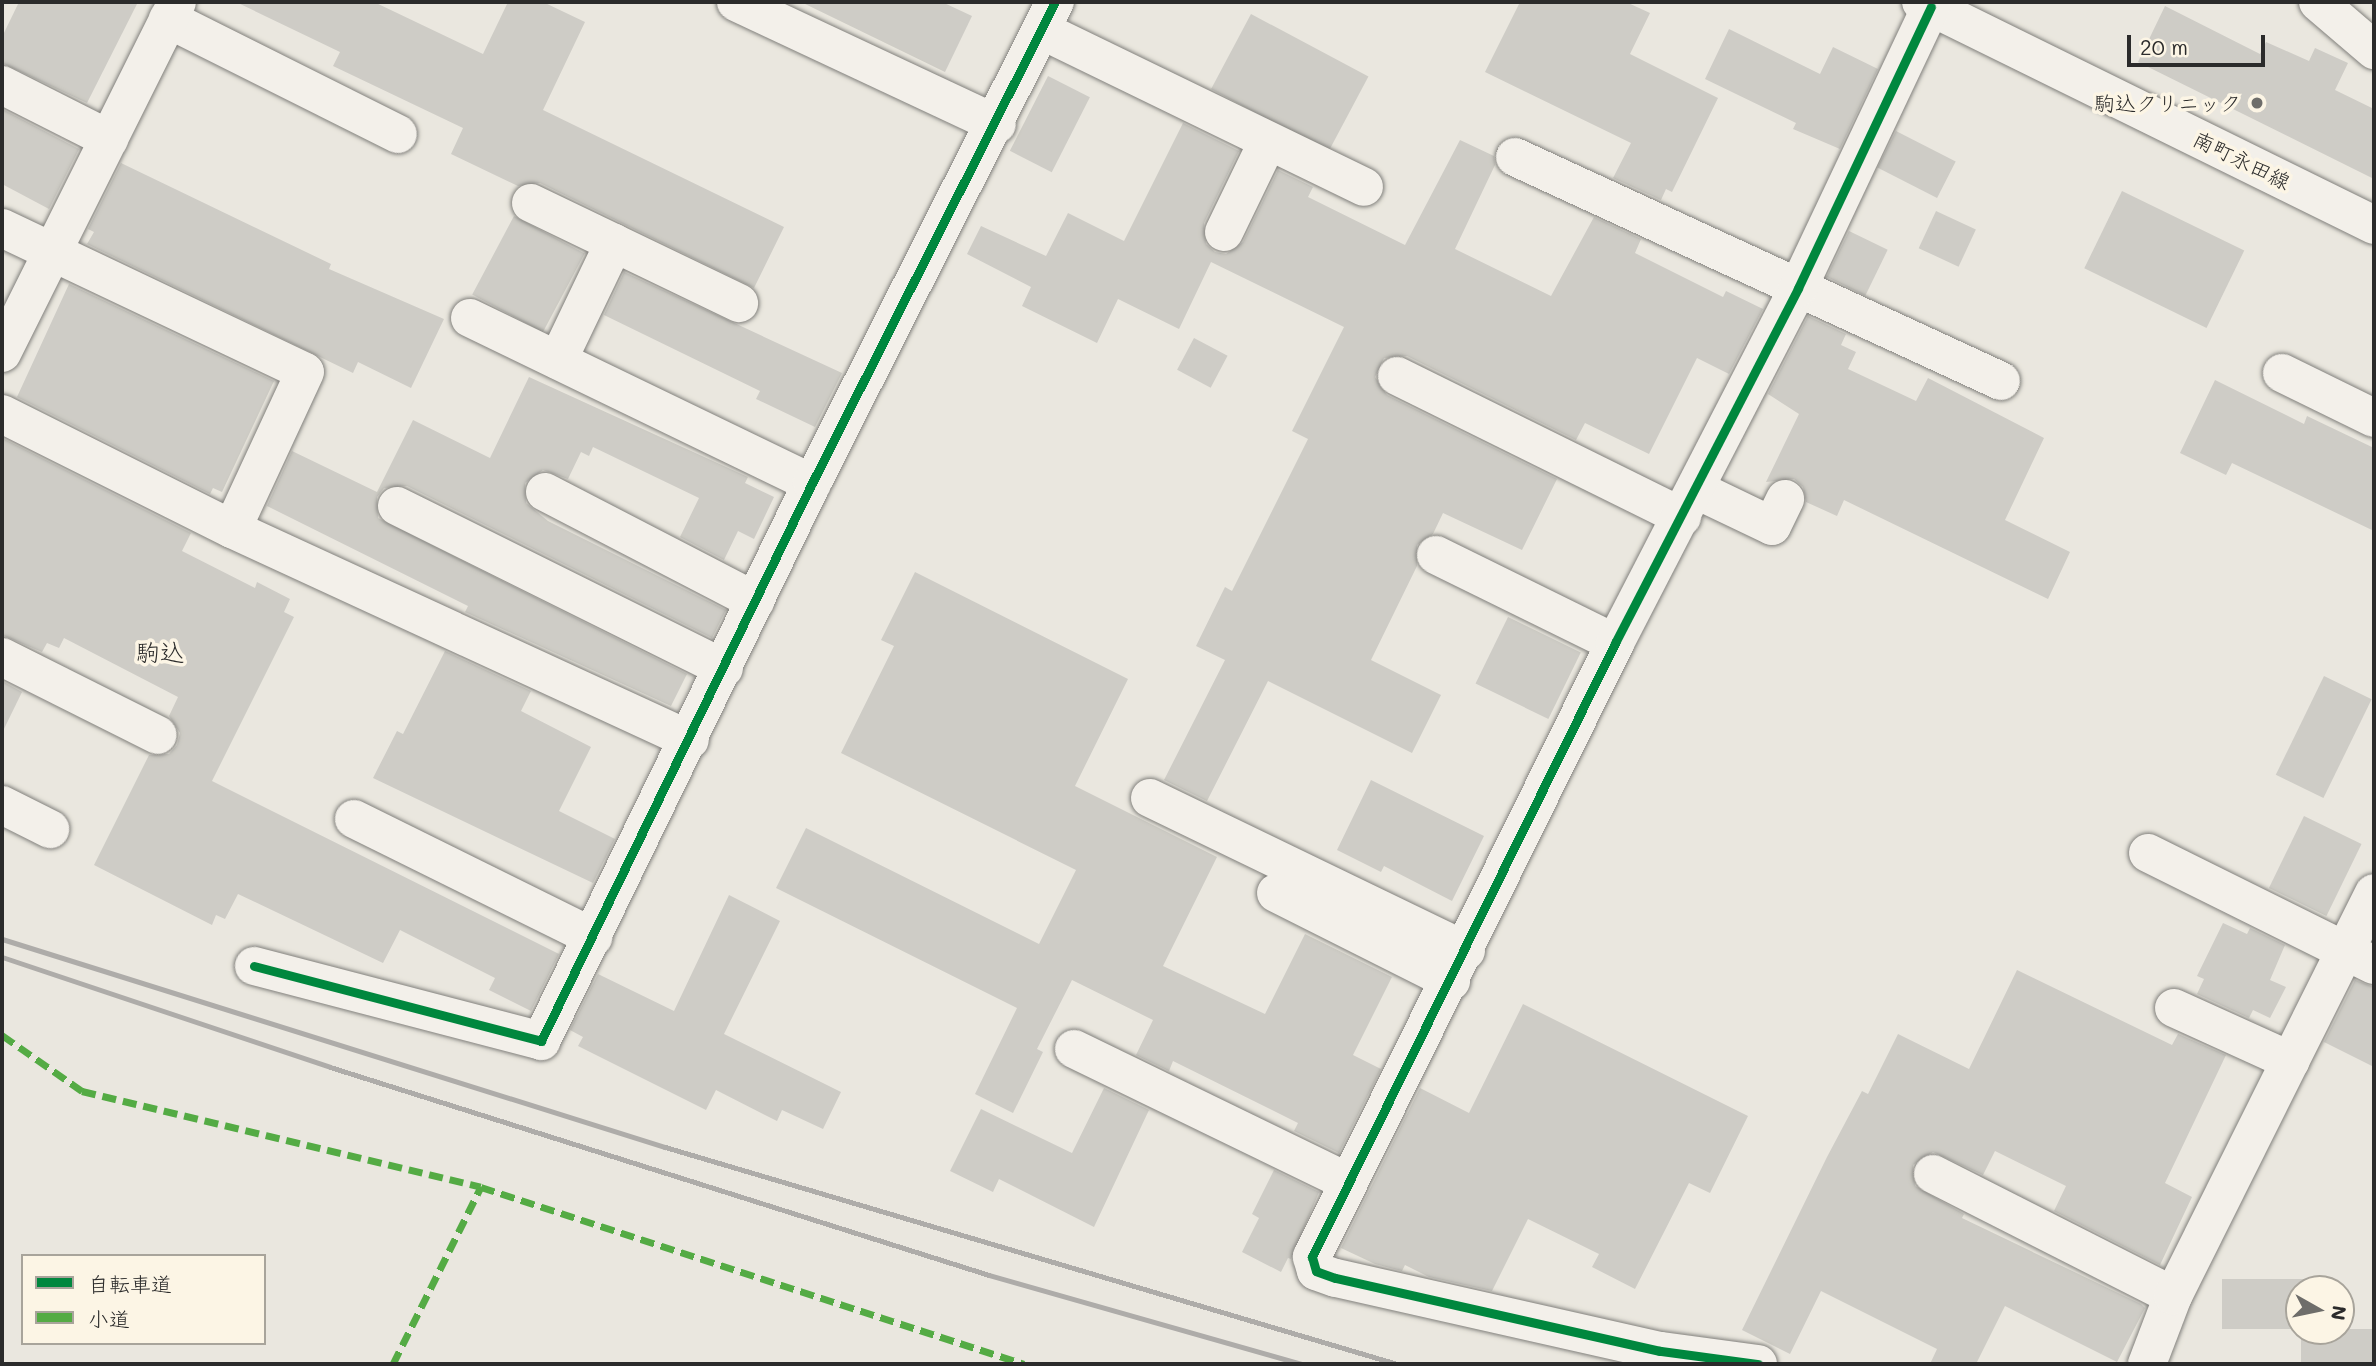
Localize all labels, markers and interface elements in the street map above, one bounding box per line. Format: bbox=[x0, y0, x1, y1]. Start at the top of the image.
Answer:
scale bar bbox=[2131, 21, 2269, 65]
text: 20 m bbox=[2140, 33, 2188, 60]
place label: 駒込クリニック bbox=[2094, 90, 2241, 116]
marker: 駒込クリニック bbox=[2247, 93, 2267, 113]
street label: 南町永田線 bbox=[2189, 126, 2295, 194]
district label: 駒込 bbox=[136, 638, 184, 666]
legend bbox=[21, 1254, 266, 1345]
text: 自転車道 bbox=[88, 1270, 172, 1297]
north arrow bbox=[2285, 1275, 2355, 1345]
text: N bbox=[2326, 1304, 2353, 1322]
text: 小道 bbox=[88, 1305, 130, 1332]

